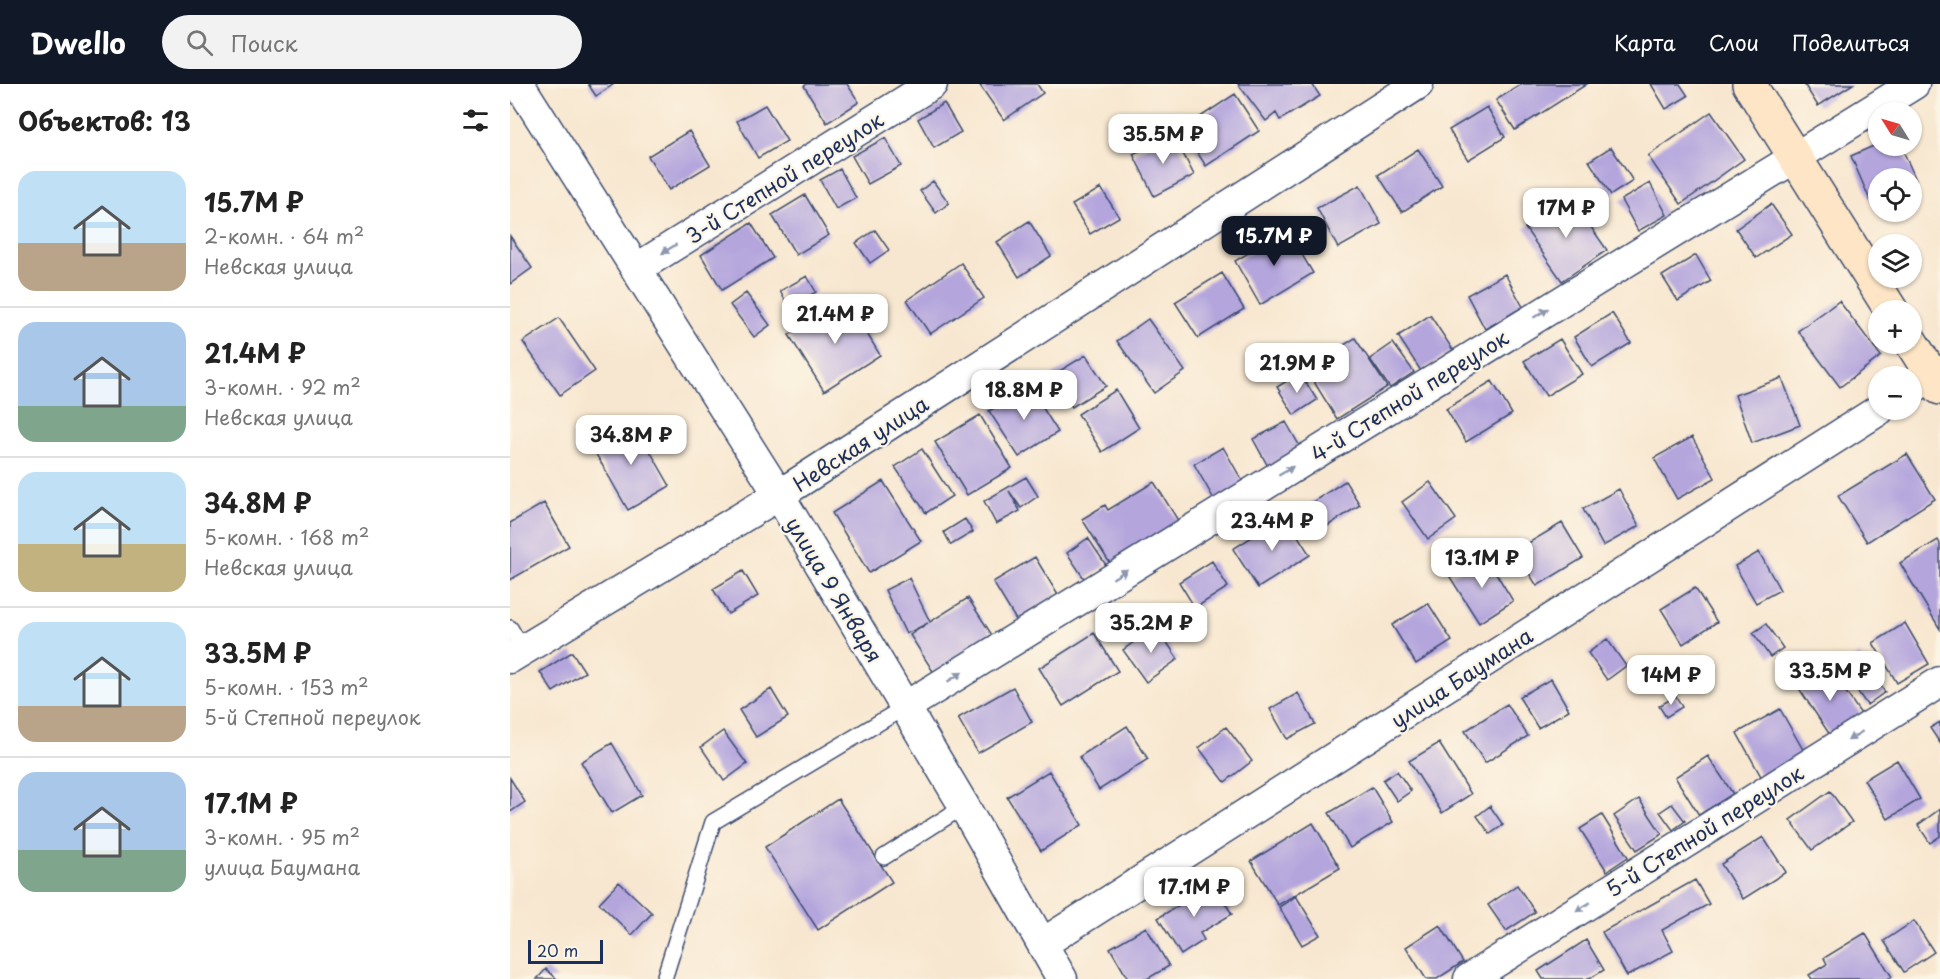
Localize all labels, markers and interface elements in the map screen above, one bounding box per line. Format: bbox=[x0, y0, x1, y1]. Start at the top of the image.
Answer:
search box bbox=[162, 15, 582, 69]
text: Dwello bbox=[30, 21, 126, 64]
icon: search bbox=[183, 26, 216, 59]
text: Поиск bbox=[231, 26, 298, 59]
text: Карта bbox=[1614, 26, 1676, 58]
text: Слои bbox=[1709, 26, 1759, 58]
text: Поделиться bbox=[1792, 26, 1910, 58]
text: Объектов: 13 bbox=[18, 101, 191, 140]
north arrow bbox=[1868, 102, 1922, 156]
map controls bbox=[1868, 102, 1922, 420]
street label: 3-й Степной переулок bbox=[679, 103, 890, 251]
icon: filters bbox=[459, 104, 492, 137]
pin: 35.5M ₽ bbox=[1108, 114, 1218, 165]
text: 35.5M ₽ bbox=[1122, 118, 1204, 148]
button: locate bbox=[1868, 168, 1922, 222]
text: 15.7M ₽ bbox=[204, 182, 304, 221]
pin: 17M ₽ bbox=[1524, 188, 1608, 239]
text: 17M ₽ bbox=[1537, 192, 1595, 222]
icon: home bbox=[66, 195, 138, 267]
pin: 15.7M ₽ bbox=[1219, 216, 1329, 267]
text: 15.7M ₽ bbox=[1236, 220, 1312, 250]
text: 2-комн. · 64 m² bbox=[204, 221, 364, 251]
button: layers bbox=[1868, 234, 1922, 288]
one-way arrow bbox=[661, 243, 677, 255]
text: Невская улица bbox=[204, 251, 353, 281]
pin: 21.4M ₽ bbox=[780, 294, 890, 345]
text: 21.4M ₽ bbox=[796, 298, 874, 328]
button: + bbox=[1868, 300, 1922, 354]
one-way arrow bbox=[1533, 308, 1549, 319]
street label: 4-й Степной переулок bbox=[1304, 321, 1515, 469]
text: 21.4M ₽ bbox=[204, 333, 306, 372]
pin: 21.9M ₽ bbox=[1242, 343, 1352, 394]
icon: home bbox=[66, 346, 138, 418]
text: 21.9M ₽ bbox=[1259, 347, 1335, 377]
button: − bbox=[1868, 366, 1922, 420]
pin: 18.8M ₽ bbox=[969, 370, 1079, 421]
text: 3-комн. · 92 m² bbox=[204, 372, 361, 402]
text: 18.8M ₽ bbox=[985, 374, 1063, 404]
street label: Невская улица bbox=[786, 387, 935, 499]
text: Невская улица bbox=[204, 402, 353, 432]
pin: 34.8M ₽ bbox=[576, 415, 686, 466]
text: 34.8M ₽ bbox=[590, 419, 672, 449]
one-way arrow bbox=[1278, 466, 1294, 477]
text: 34.8M ₽ bbox=[204, 483, 311, 522]
icon: home bbox=[66, 496, 138, 568]
pin: 23.4M ₽ bbox=[1217, 501, 1327, 552]
text: 23.4M ₽ bbox=[1230, 505, 1314, 535]
street label: улица 9 Января bbox=[779, 510, 891, 668]
text: 5-комн. · 168 m² bbox=[204, 522, 369, 552]
pin: 13.1M ₽ bbox=[1427, 538, 1537, 589]
text: 13.1M ₽ bbox=[1445, 542, 1519, 572]
text: Невская улица bbox=[204, 552, 353, 582]
one-way arrow bbox=[1112, 569, 1128, 580]
pin: 35.2M ₽ bbox=[1096, 603, 1206, 654]
text: 35.2M ₽ bbox=[1109, 607, 1193, 637]
street label: улица Баумана bbox=[1384, 619, 1539, 735]
text: 33.5M ₽ bbox=[204, 633, 311, 672]
icon: home bbox=[66, 646, 138, 718]
pin: 33.5M ₽ bbox=[1775, 651, 1885, 702]
pin: 14M ₽ bbox=[1629, 655, 1713, 706]
text: 33.5M ₽ bbox=[1789, 655, 1871, 685]
text: 14M ₽ bbox=[1641, 659, 1701, 689]
one-way arrow bbox=[946, 671, 963, 682]
text: 5-комн. · 153 m² bbox=[204, 672, 369, 702]
text: 5-й Степной переулок bbox=[204, 702, 421, 732]
one-way arrow bbox=[1847, 730, 1863, 741]
street label: 5-й Степной переулок bbox=[1599, 756, 1809, 904]
text: 17.1M ₽ bbox=[204, 783, 298, 822]
icon: home bbox=[66, 796, 138, 868]
text: 3-комн. · 95 m² bbox=[204, 822, 360, 852]
text: улица Баумана bbox=[204, 852, 360, 882]
pin: 17.1M ₽ bbox=[1139, 867, 1249, 918]
text: 17.1M ₽ bbox=[1158, 871, 1230, 901]
one-way arrow bbox=[1575, 901, 1592, 912]
scale bar bbox=[528, 937, 603, 964]
text: 20 m bbox=[537, 938, 578, 962]

